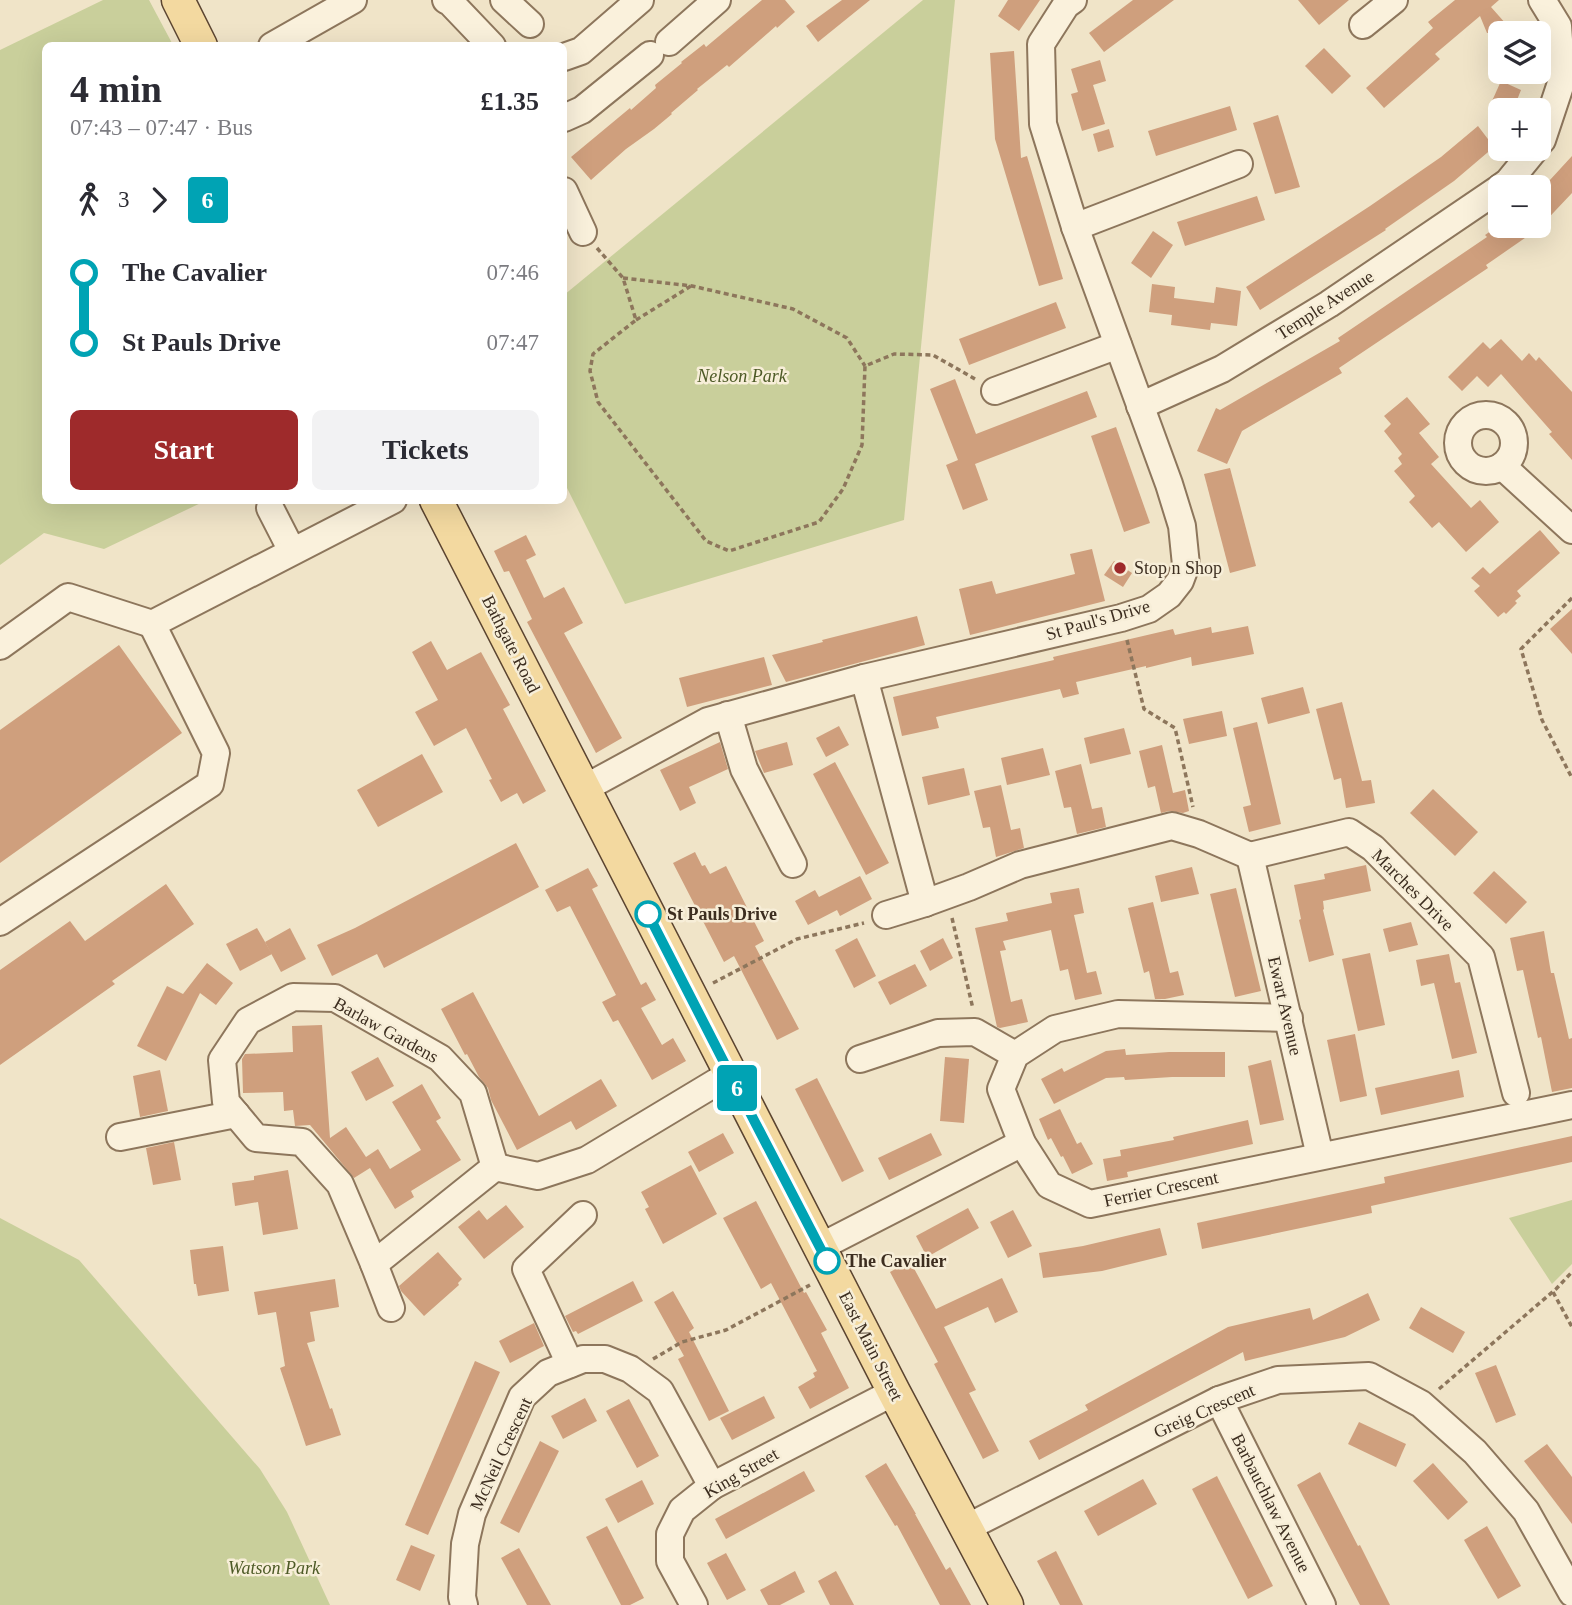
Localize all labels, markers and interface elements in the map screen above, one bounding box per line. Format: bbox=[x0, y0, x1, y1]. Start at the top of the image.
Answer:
map controls bbox=[1488, 21, 1551, 238]
button: layers bbox=[1488, 21, 1551, 84]
text: 4 min bbox=[70, 68, 162, 110]
text: £1.35 bbox=[481, 87, 539, 116]
button: + bbox=[1488, 98, 1551, 161]
text: 07:43 – 07:47 · Bus bbox=[70, 115, 253, 140]
button: − bbox=[1488, 175, 1551, 238]
icon: walk bbox=[70, 181, 108, 219]
icon: forward bbox=[140, 181, 178, 219]
text: 3 bbox=[118, 187, 130, 212]
text: 6 bbox=[202, 187, 214, 213]
text: The Cavalier bbox=[122, 258, 267, 287]
text: 07:46 bbox=[487, 260, 539, 285]
street label: Temple Avenue bbox=[1273, 266, 1377, 344]
text: St Pauls Drive bbox=[122, 328, 281, 357]
text: 07:47 bbox=[487, 330, 539, 355]
park label: Nelson Park bbox=[696, 366, 788, 386]
button: Start bbox=[70, 410, 298, 490]
button: Tickets bbox=[312, 410, 539, 490]
place label: Stop n Shop bbox=[1134, 558, 1222, 578]
marker: Stop n Shop bbox=[1112, 560, 1128, 576]
street label: Bathgate Road bbox=[478, 592, 544, 696]
street label: St Paul's Drive bbox=[1044, 596, 1152, 644]
street label: Marches Drive bbox=[1368, 845, 1458, 935]
marker: St Pauls Drive bbox=[635, 901, 661, 927]
place label: St Pauls Drive bbox=[667, 904, 777, 924]
street label: Ewart Avenue bbox=[1264, 954, 1306, 1058]
street label: Barlaw Gardens bbox=[330, 993, 442, 1067]
line badge: 6 bbox=[714, 1065, 760, 1111]
text: 6 bbox=[731, 1075, 743, 1101]
street label: Ferrier Crescent bbox=[1102, 1167, 1220, 1211]
marker: The Cavalier bbox=[814, 1248, 840, 1274]
place label: The Cavalier bbox=[846, 1251, 947, 1271]
street label: East Main Street bbox=[835, 1288, 907, 1404]
street label: Greig Crescent bbox=[1150, 1380, 1258, 1442]
street label: McNeil Crescent bbox=[466, 1394, 536, 1514]
street label: Barbauchlaw Avenue bbox=[1227, 1430, 1315, 1576]
street label: King Street bbox=[700, 1444, 782, 1502]
park label: Watson Park bbox=[228, 1558, 321, 1578]

